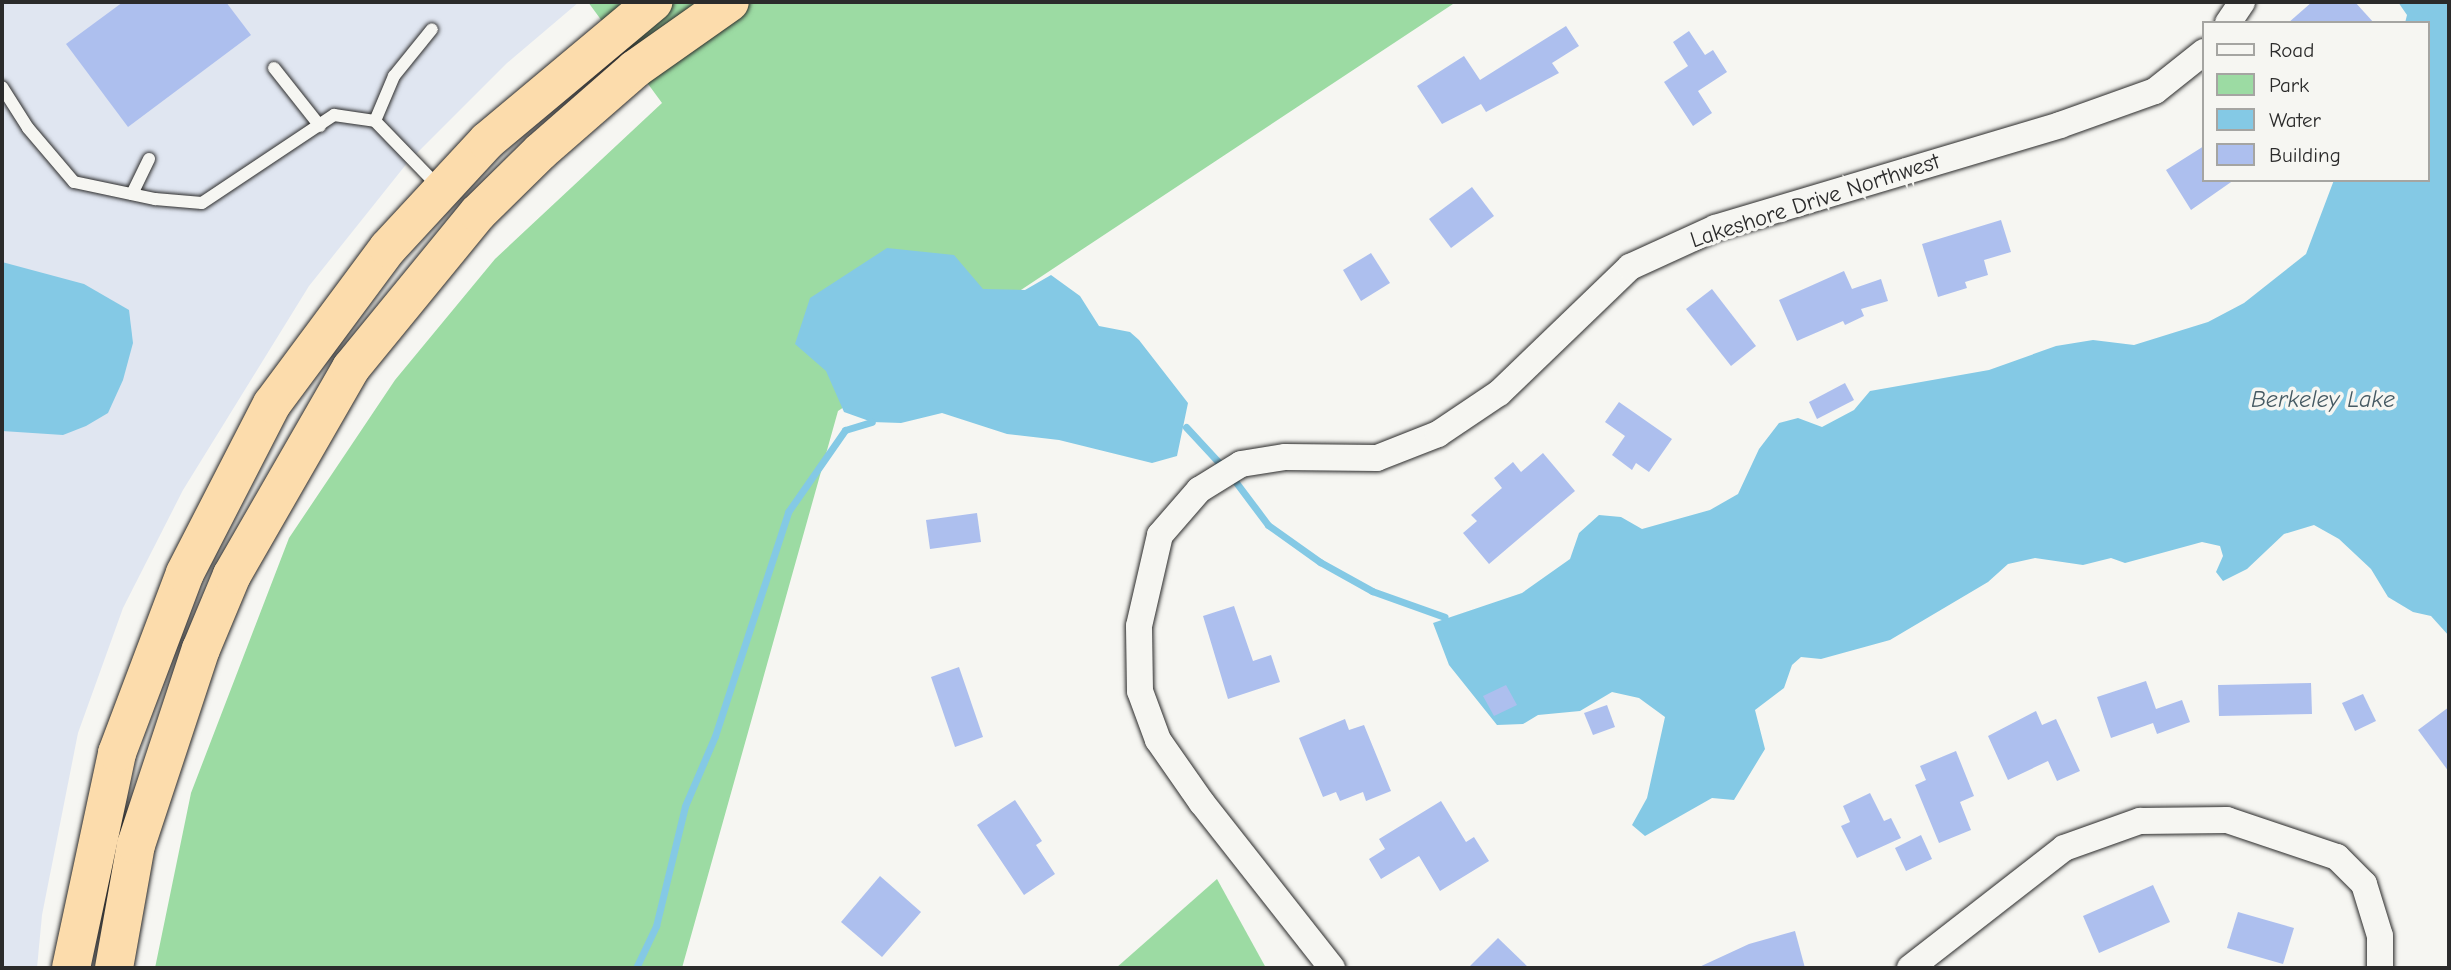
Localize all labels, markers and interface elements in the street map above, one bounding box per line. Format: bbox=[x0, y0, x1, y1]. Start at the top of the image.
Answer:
legend bbox=[2202, 21, 2430, 182]
text: Road bbox=[2269, 38, 2314, 62]
text: Park bbox=[2269, 73, 2309, 97]
text: Water bbox=[2269, 108, 2321, 132]
text: Building bbox=[2269, 143, 2341, 167]
street label: Lakeshore Drive Northwest bbox=[1687, 148, 1943, 254]
water label: Berkeley Lake bbox=[2251, 386, 2395, 414]

